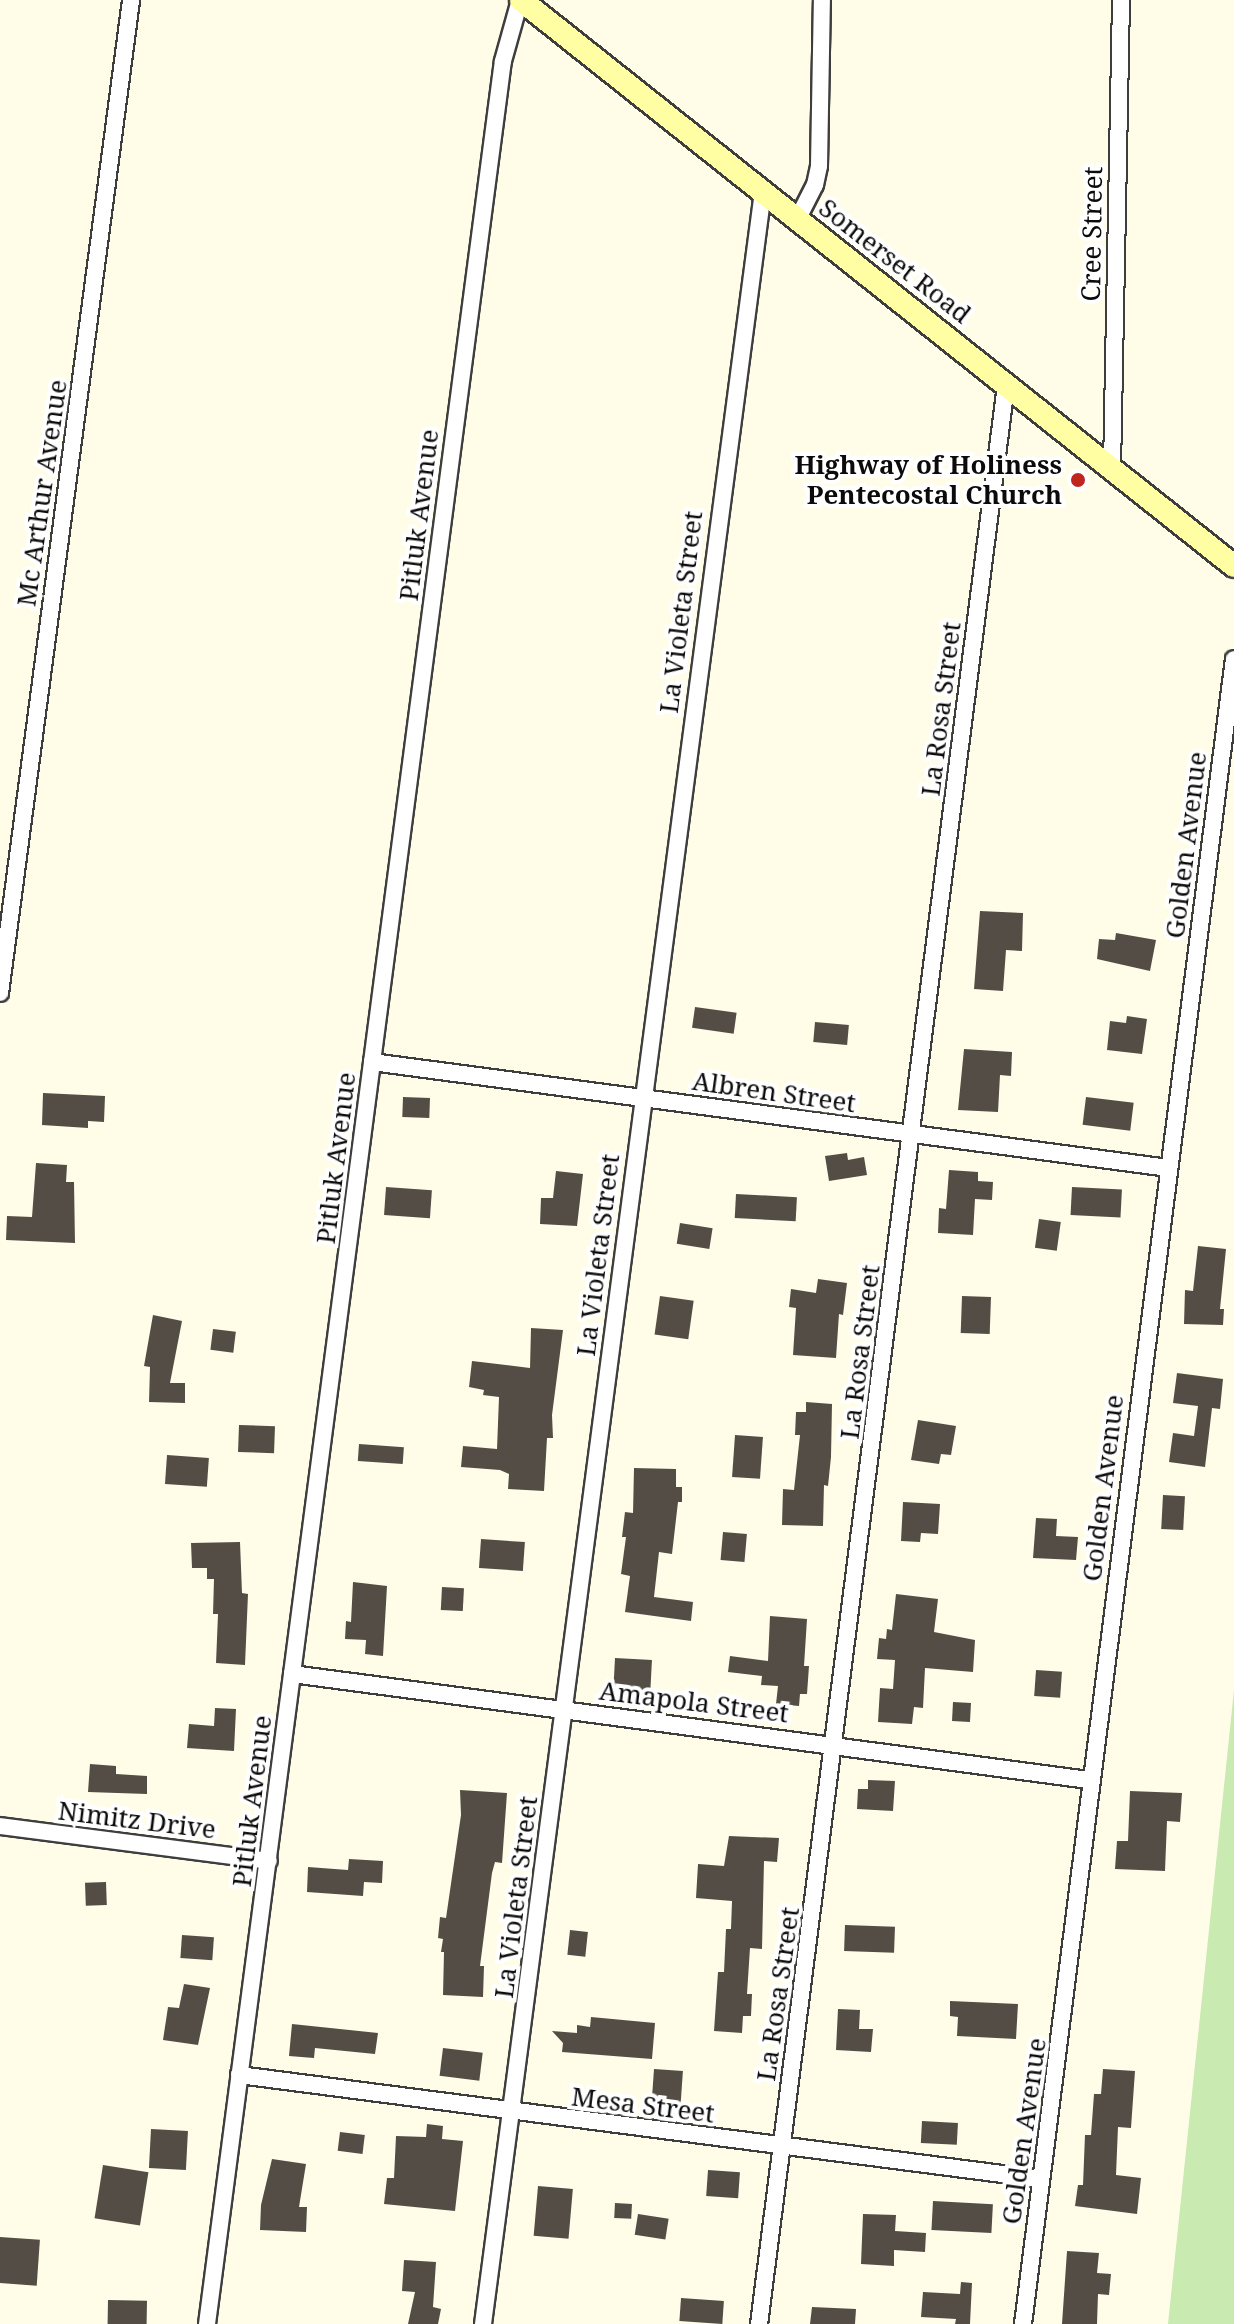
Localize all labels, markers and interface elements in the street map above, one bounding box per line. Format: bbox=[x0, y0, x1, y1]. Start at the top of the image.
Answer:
street label: Cree Street bbox=[1075, 166, 1109, 302]
street label: Somerset Road bbox=[813, 192, 977, 330]
street label: Mc Arthur Avenue bbox=[11, 378, 73, 608]
street label: Pitluk Avenue bbox=[393, 427, 445, 603]
place label: Highway of Holiness Pentecostal Church bbox=[794, 449, 1062, 510]
marker: Highway of Holiness Pentecostal Church bbox=[1069, 471, 1087, 489]
street label: La Violeta Street bbox=[653, 509, 709, 715]
street label: La Rosa Street bbox=[915, 620, 967, 798]
street label: Golden Avenue bbox=[1159, 750, 1213, 940]
street label: Albren Street bbox=[690, 1065, 858, 1119]
street label: Pitluk Avenue bbox=[310, 1070, 362, 1246]
street label: La Violeta Street bbox=[570, 1152, 626, 1358]
street label: La Rosa Street bbox=[834, 1263, 886, 1441]
street label: Golden Avenue bbox=[1076, 1393, 1130, 1583]
street label: Amapola Street bbox=[598, 1675, 790, 1729]
street label: Pitluk Avenue bbox=[226, 1713, 278, 1889]
street label: La Violeta Street bbox=[488, 1794, 544, 2000]
street label: Nimitz Drive bbox=[56, 1795, 218, 1845]
street label: La Rosa Street bbox=[750, 1905, 806, 2083]
street label: Golden Avenue bbox=[995, 2036, 1053, 2226]
street label: Mesa Street bbox=[570, 2081, 716, 2129]

